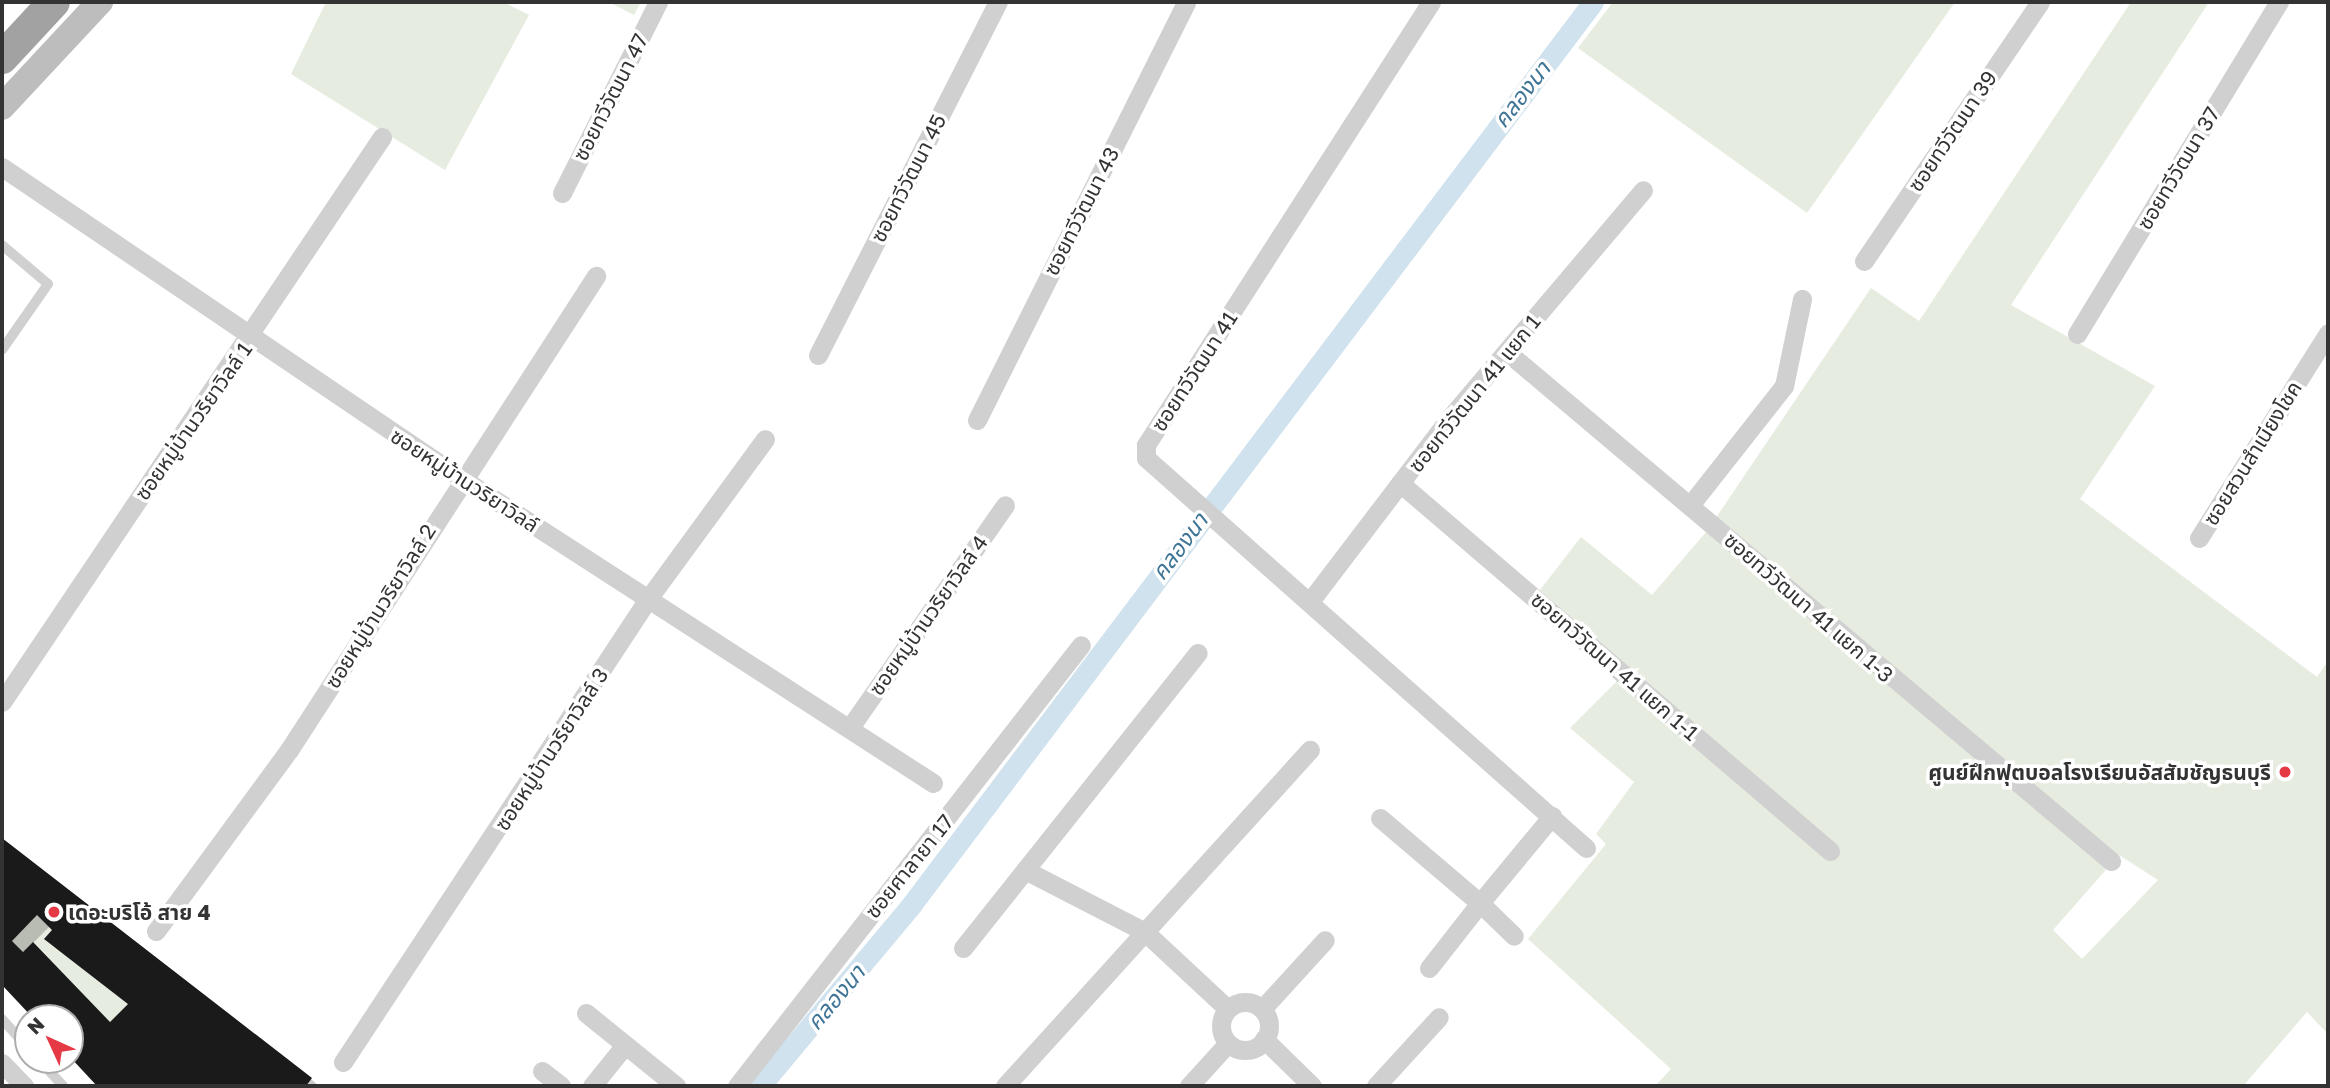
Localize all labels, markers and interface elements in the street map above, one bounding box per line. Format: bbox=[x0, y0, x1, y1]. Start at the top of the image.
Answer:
street label: ซอยทวีวัฒนา 47 bbox=[567, 29, 653, 165]
water label: คลองนา bbox=[1487, 55, 1555, 133]
street label: ซอยทวีวัฒนา 39 bbox=[1902, 66, 2002, 196]
street label: ซอยทวีวัฒนา 37 bbox=[2131, 102, 2225, 234]
street label: ซอยทวีวัฒนา 45 bbox=[865, 110, 951, 246]
street label: ซอยทวีวัฒนา 43 bbox=[1038, 143, 1124, 279]
street label: ซอยทวีวัฒนา 41 bbox=[1146, 306, 1242, 436]
street label: ซอยทวีวัฒนา 41 แยก 1 bbox=[1403, 309, 1545, 477]
street label: ซอยหมู่บ้านวริยาวิลล์ 1 bbox=[129, 337, 257, 505]
street label: ซอยสวนสำเนียงโชค bbox=[2198, 376, 2306, 530]
street label: ซอยหมู่บ้านวริยาวิลล์ bbox=[386, 423, 544, 537]
water label: คลองนา bbox=[1145, 507, 1213, 585]
street label: ซอยหมู่บ้านวริยาวิลล์ 2 bbox=[319, 519, 441, 693]
street label: ซอยทวีวัฒนา 41 แยก 1-3 bbox=[1719, 527, 1899, 687]
street label: ซอยหมู่บ้านวริยาวิลล์ 4 bbox=[863, 530, 993, 700]
street label: ซอยทวีวัฒนา 41 แยก 1-1 bbox=[1526, 586, 1704, 746]
street label: ซอยหมู่บ้านวริยาวิลล์ 3 bbox=[489, 663, 613, 835]
place label: ศูนย์ฝึกฟุตบอลโรงเรียนอัสสัมชัญธนบุรี bbox=[1928, 759, 2271, 785]
marker: ศูนย์ฝึกฟุตบอลโรงเรียนอัสสัมชัญธนบุรี bbox=[2277, 764, 2293, 780]
street label: ซอยศาลายา 17 bbox=[860, 809, 958, 923]
place label: เดอะบริโอ้ สาย 4 bbox=[68, 899, 211, 925]
marker: เดอะบริโอ้ สาย 4 bbox=[46, 904, 62, 920]
water label: คลองนา bbox=[800, 959, 870, 1035]
north arrow bbox=[14, 1004, 84, 1074]
text: N bbox=[22, 1012, 48, 1038]

